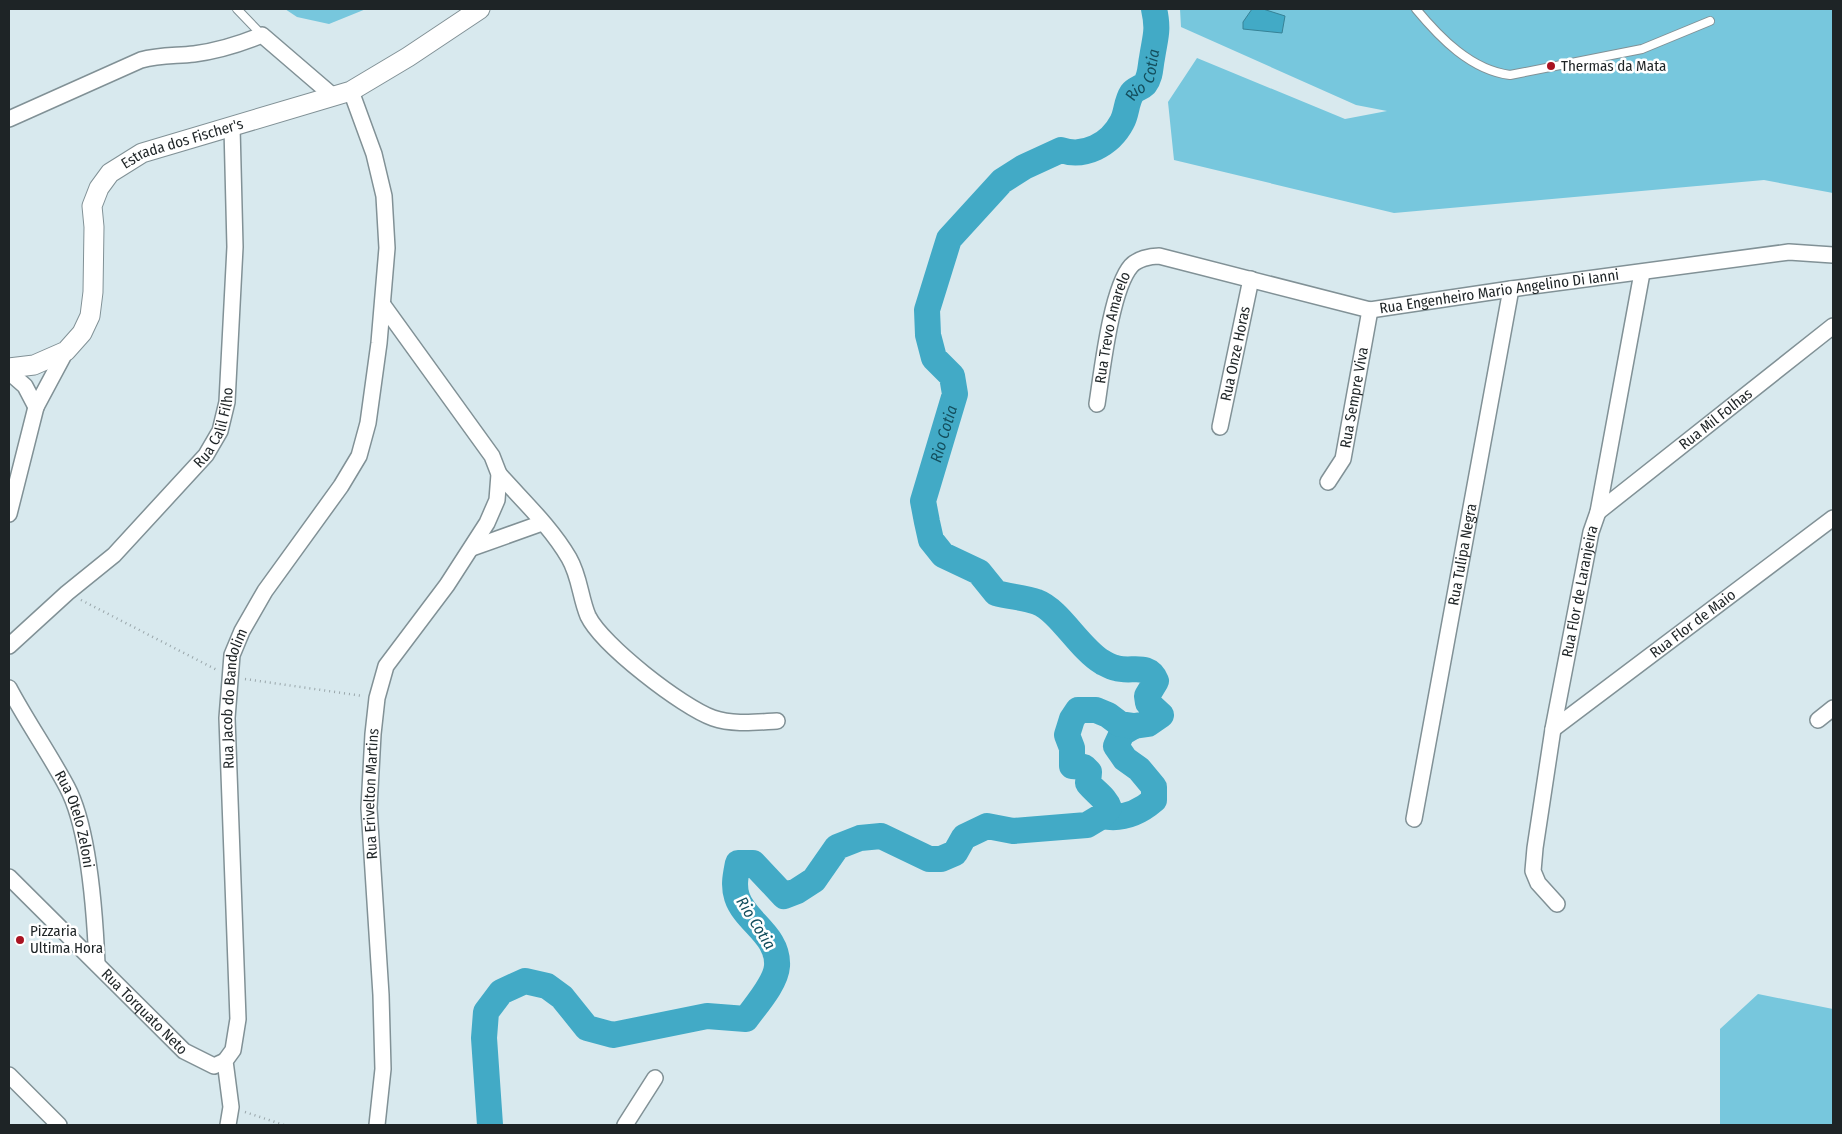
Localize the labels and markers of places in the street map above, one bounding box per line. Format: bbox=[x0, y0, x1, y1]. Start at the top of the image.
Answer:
place label: Thermas da Mata bbox=[1561, 57, 1666, 75]
marker: Thermas da Mata bbox=[1545, 60, 1557, 72]
place label: Pizzaria Ultima Hora bbox=[30, 922, 103, 957]
marker: Pizzaria Ultima Hora bbox=[14, 934, 26, 946]

